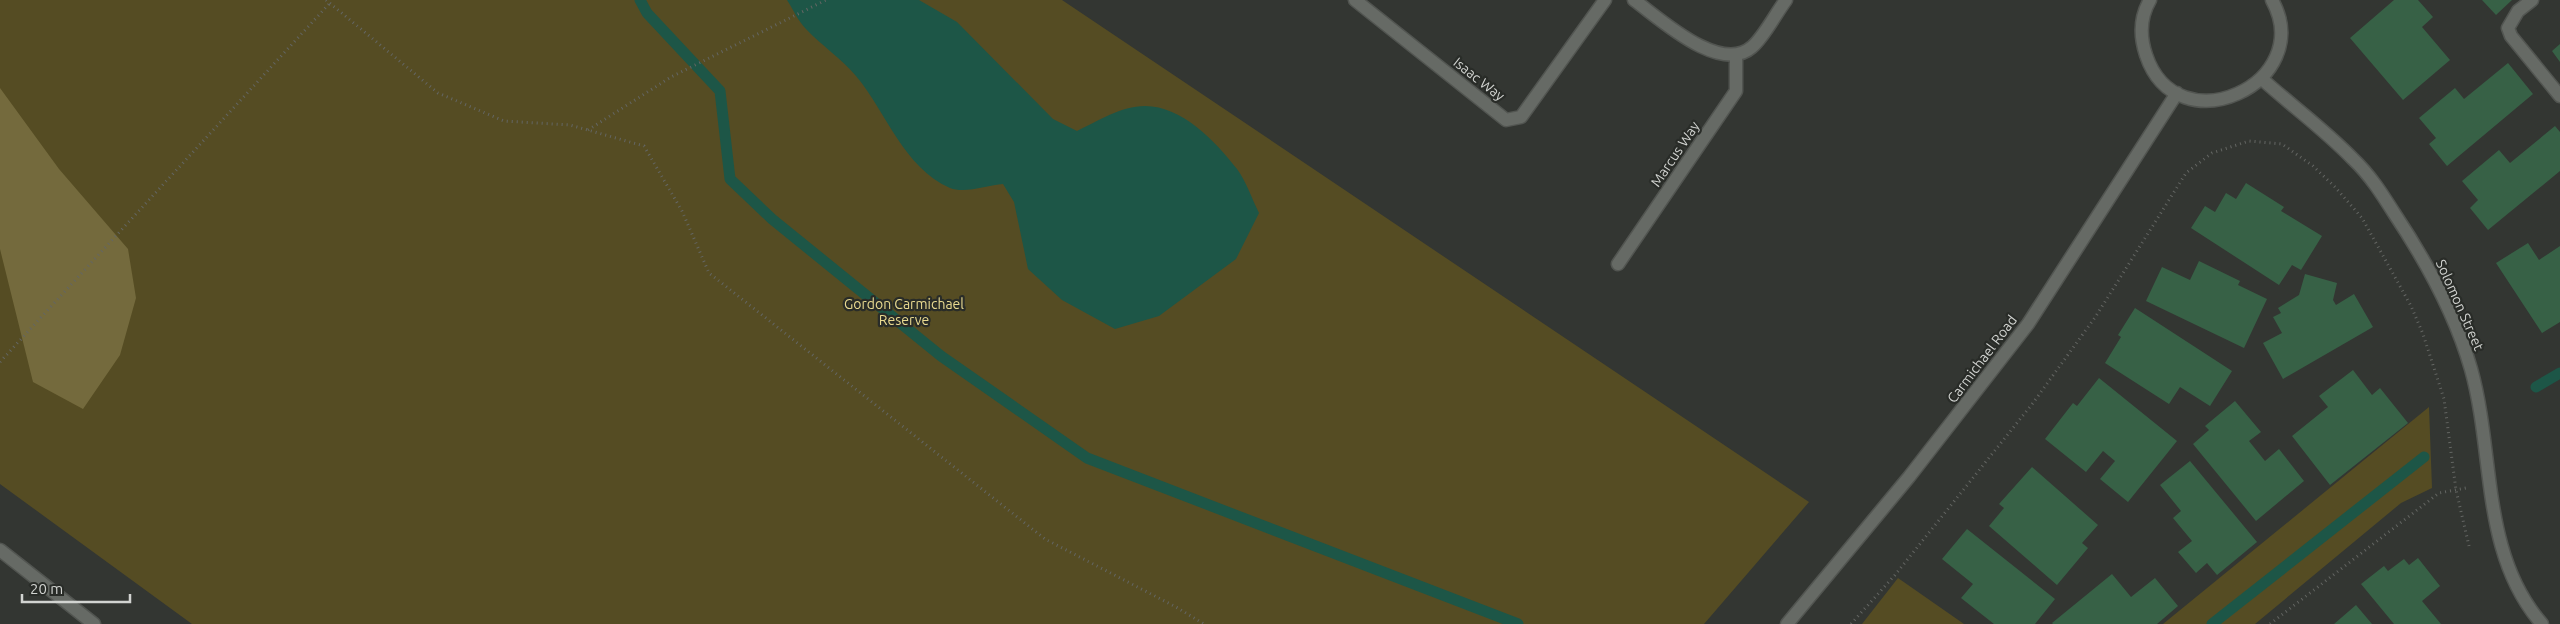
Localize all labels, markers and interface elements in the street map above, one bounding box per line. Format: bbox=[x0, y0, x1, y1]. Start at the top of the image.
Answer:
street label: Isaac Way bbox=[1450, 54, 1508, 104]
street label: Marcus Way bbox=[1647, 118, 1703, 190]
street label: Solomon Street bbox=[2433, 257, 2487, 353]
park label: Gordon Carmichael Reserve bbox=[844, 296, 964, 328]
street label: Carmichael Road bbox=[1944, 312, 2020, 406]
scale bar bbox=[22, 572, 130, 604]
text: 20 m bbox=[30, 580, 63, 597]

